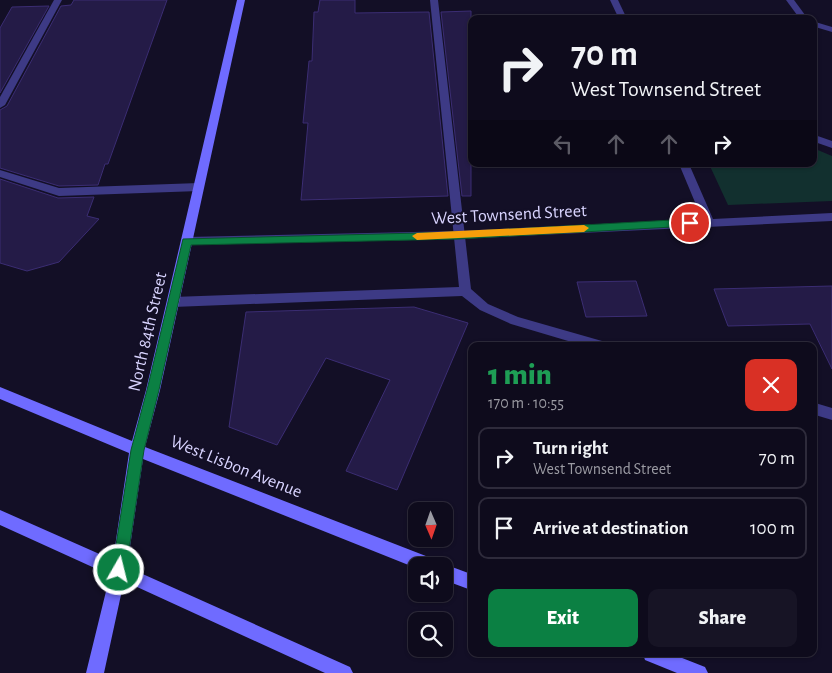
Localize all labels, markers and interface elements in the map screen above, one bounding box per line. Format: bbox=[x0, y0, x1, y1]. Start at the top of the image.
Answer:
icon: right bbox=[488, 35, 553, 100]
text: 70 m bbox=[571, 37, 638, 72]
text: West Townsend Street bbox=[571, 78, 761, 100]
icon: left bbox=[549, 130, 577, 158]
icon: ahead bbox=[602, 130, 630, 158]
icon: ahead bbox=[655, 130, 683, 158]
icon: right bbox=[708, 130, 736, 158]
street label: West Townsend Street bbox=[431, 202, 587, 228]
pin bbox=[669, 202, 711, 244]
icon: arrive bbox=[676, 209, 704, 237]
street label: North 84th Street bbox=[125, 270, 171, 394]
button: close bbox=[745, 359, 797, 411]
text: 1 min bbox=[488, 360, 552, 390]
text: 170 m · 10:55 bbox=[488, 395, 564, 411]
street label: West Lisbon Avenue bbox=[168, 432, 304, 502]
text: Turn right bbox=[533, 439, 608, 458]
icon: right bbox=[490, 444, 518, 472]
text: 70 m bbox=[759, 449, 795, 468]
text: West Townsend Street bbox=[533, 461, 671, 477]
north arrow bbox=[408, 502, 452, 548]
map controls bbox=[408, 502, 453, 657]
icon: arrive bbox=[490, 514, 518, 542]
text: Arrive at destination bbox=[533, 519, 689, 538]
text: 100 m bbox=[750, 519, 795, 538]
position arrow bbox=[92, 543, 144, 595]
button: sound bbox=[408, 557, 453, 602]
button: Exit bbox=[488, 589, 638, 647]
button: Share bbox=[648, 589, 797, 647]
button: search bbox=[408, 612, 453, 657]

